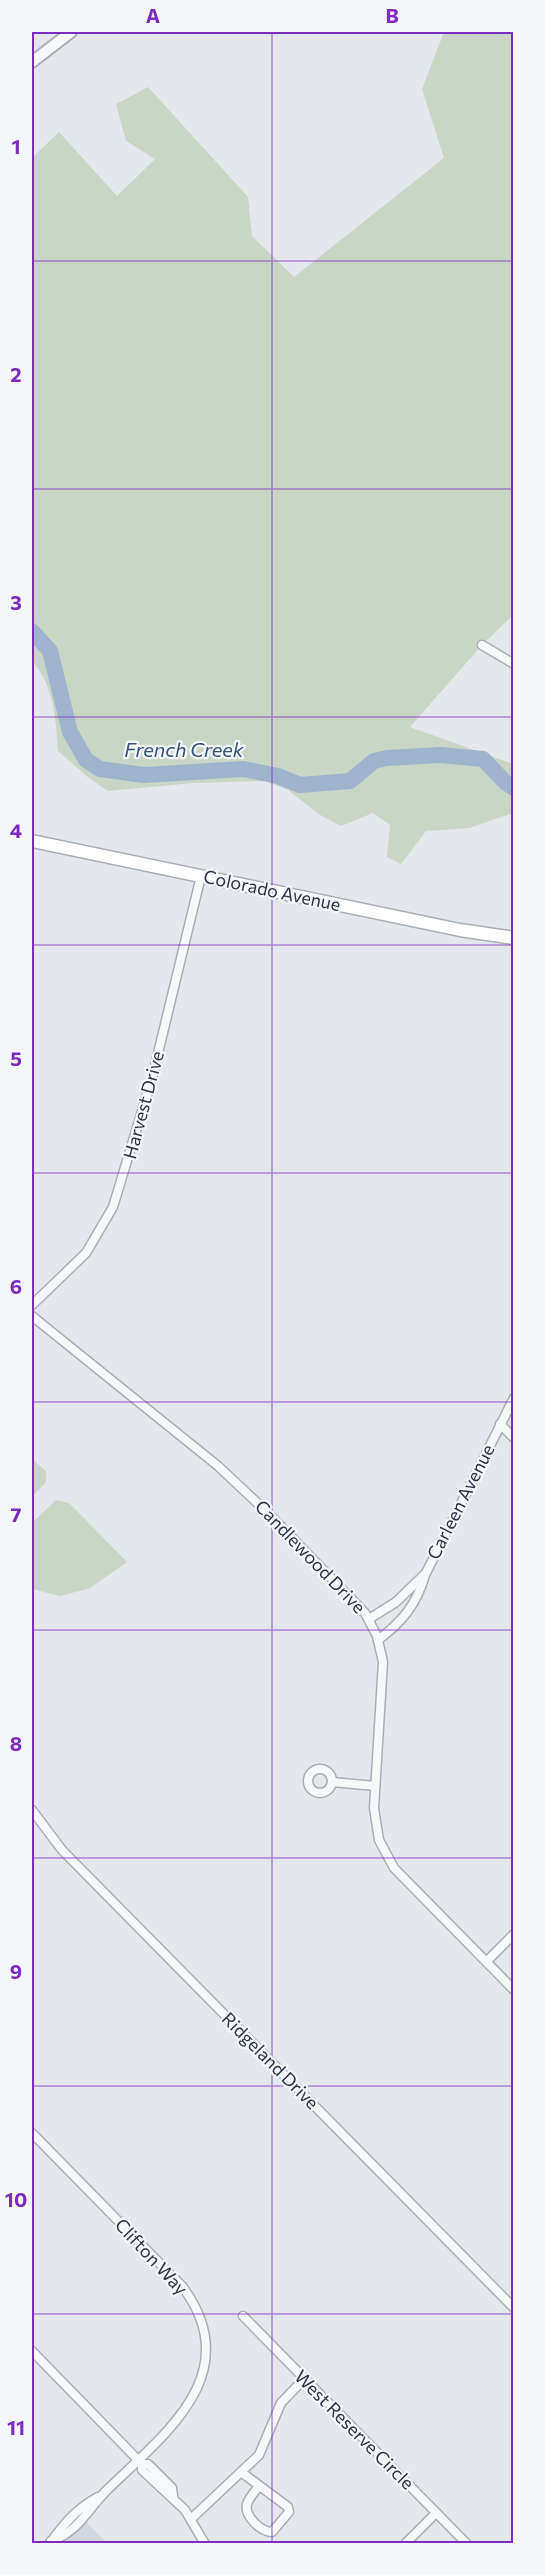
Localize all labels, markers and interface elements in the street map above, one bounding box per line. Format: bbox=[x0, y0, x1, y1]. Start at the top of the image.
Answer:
text: A bbox=[146, 3, 160, 27]
text: B bbox=[385, 3, 399, 27]
text: 1 bbox=[11, 134, 21, 158]
text: 2 bbox=[10, 362, 22, 386]
text: 3 bbox=[10, 590, 22, 614]
water label: French Creek bbox=[124, 737, 245, 761]
text: 4 bbox=[10, 818, 22, 842]
street label: Colorado Avenue bbox=[202, 865, 343, 915]
text: 5 bbox=[10, 1046, 22, 1070]
street label: Harvest Drive bbox=[118, 1048, 168, 1161]
text: 6 bbox=[10, 1274, 22, 1298]
street label: Carleen Avenue bbox=[422, 1440, 499, 1563]
street label: Candlewood Drive bbox=[251, 1495, 370, 1618]
text: 7 bbox=[11, 1502, 22, 1526]
text: 8 bbox=[10, 1731, 22, 1755]
text: 9 bbox=[10, 1959, 22, 1983]
street label: Ridgeland Drive bbox=[218, 2007, 324, 2113]
text: 10 bbox=[5, 2187, 27, 2211]
street label: Clifton Way bbox=[111, 2214, 193, 2299]
street label: West Reserve Circle bbox=[290, 2365, 419, 2494]
text: 11 bbox=[7, 2415, 25, 2439]

